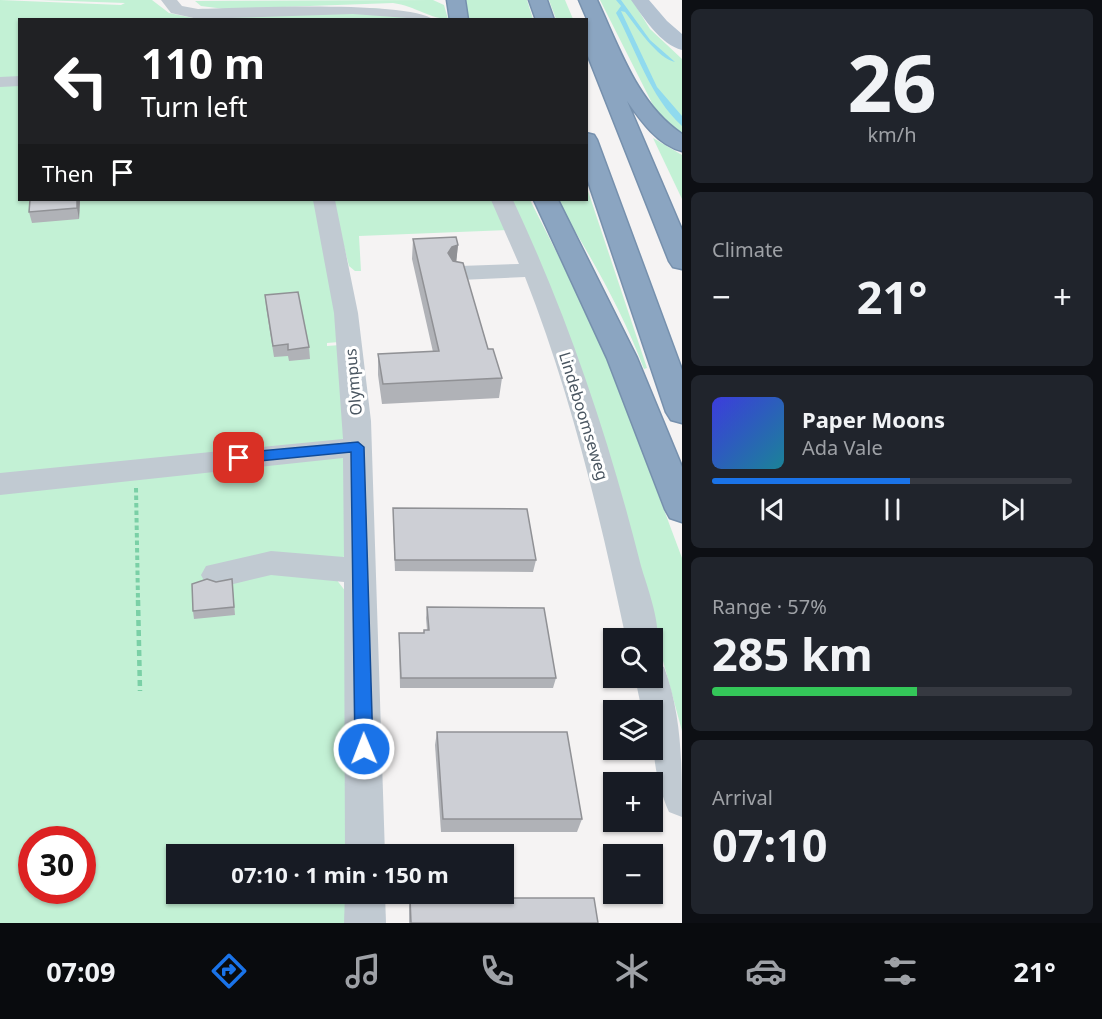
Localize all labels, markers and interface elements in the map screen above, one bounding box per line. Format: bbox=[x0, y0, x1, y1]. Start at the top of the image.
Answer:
text: 26 bbox=[847, 29, 937, 135]
text: 110 m bbox=[141, 34, 265, 91]
icon: left bbox=[42, 42, 120, 120]
text: Turn left bbox=[141, 88, 247, 125]
text: km/h bbox=[867, 121, 917, 148]
icon: arrive bbox=[106, 156, 139, 189]
text: Then bbox=[42, 158, 94, 188]
text: Climate bbox=[712, 236, 783, 263]
text: 21° bbox=[857, 266, 927, 327]
text: − bbox=[712, 274, 731, 319]
text: + bbox=[1053, 274, 1072, 319]
street label: Olympus bbox=[339, 348, 367, 416]
street label: Lindeboomseweg bbox=[554, 349, 614, 483]
text: Paper Moons bbox=[802, 404, 945, 434]
pin bbox=[213, 432, 264, 483]
text: Ada Vale bbox=[802, 434, 883, 461]
icon: arrive bbox=[222, 441, 255, 474]
icon: previous bbox=[756, 493, 789, 526]
icon: pause bbox=[876, 493, 909, 526]
icon: next bbox=[996, 493, 1029, 526]
text: Range · 57% bbox=[712, 593, 827, 620]
text: 285 km bbox=[712, 623, 873, 684]
map controls bbox=[603, 628, 663, 904]
button: search bbox=[603, 628, 663, 688]
button: layers bbox=[603, 700, 663, 760]
position arrow bbox=[332, 717, 396, 781]
button: + bbox=[603, 772, 663, 832]
text: Arrival bbox=[712, 784, 773, 811]
text: 07:10 bbox=[712, 814, 828, 875]
speed limit sign: 30 bbox=[18, 826, 96, 904]
button: − bbox=[603, 844, 663, 904]
text: 07:10 · 1 min · 150 m bbox=[231, 859, 449, 889]
icon: directions bbox=[208, 950, 250, 992]
icon: music bbox=[342, 950, 384, 992]
icon: phone bbox=[476, 950, 518, 992]
icon: climate bbox=[611, 950, 653, 992]
icon: car bbox=[745, 950, 787, 992]
icon: filters bbox=[879, 950, 921, 992]
text: 07:09 bbox=[46, 953, 116, 990]
text: 21° bbox=[1013, 953, 1056, 990]

